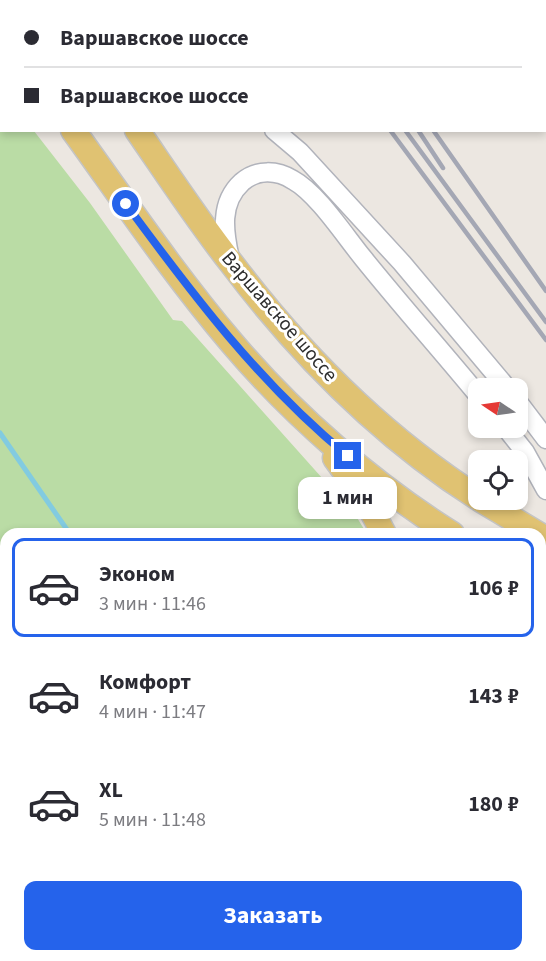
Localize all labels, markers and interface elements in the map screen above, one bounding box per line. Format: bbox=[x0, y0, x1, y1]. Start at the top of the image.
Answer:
text: Варшавское шоссе bbox=[60, 22, 249, 54]
text: Варшавское шоссе bbox=[60, 80, 249, 112]
route start bbox=[112, 190, 139, 217]
street label: Варшавское шоссе bbox=[215, 245, 344, 388]
north arrow bbox=[468, 378, 528, 438]
map controls bbox=[468, 378, 528, 510]
route end bbox=[334, 442, 361, 469]
button: locate bbox=[468, 450, 528, 510]
callout: 1 мин bbox=[298, 477, 398, 519]
text: 1 мин bbox=[322, 484, 373, 512]
text: Эконом bbox=[99, 558, 175, 590]
icon: car bbox=[27, 561, 81, 615]
text: 106 ₽ bbox=[468, 572, 519, 604]
text: 3 мин · 11:46 bbox=[99, 590, 206, 618]
text: Комфорт bbox=[99, 666, 191, 698]
icon: car bbox=[27, 669, 81, 723]
text: 143 ₽ bbox=[468, 680, 519, 712]
text: 4 мин · 11:47 bbox=[99, 698, 206, 726]
text: XL bbox=[99, 774, 123, 806]
icon: car bbox=[27, 777, 81, 831]
text: 180 ₽ bbox=[468, 788, 519, 820]
text: 5 мин · 11:48 bbox=[99, 806, 206, 834]
button: Заказать bbox=[24, 881, 522, 950]

